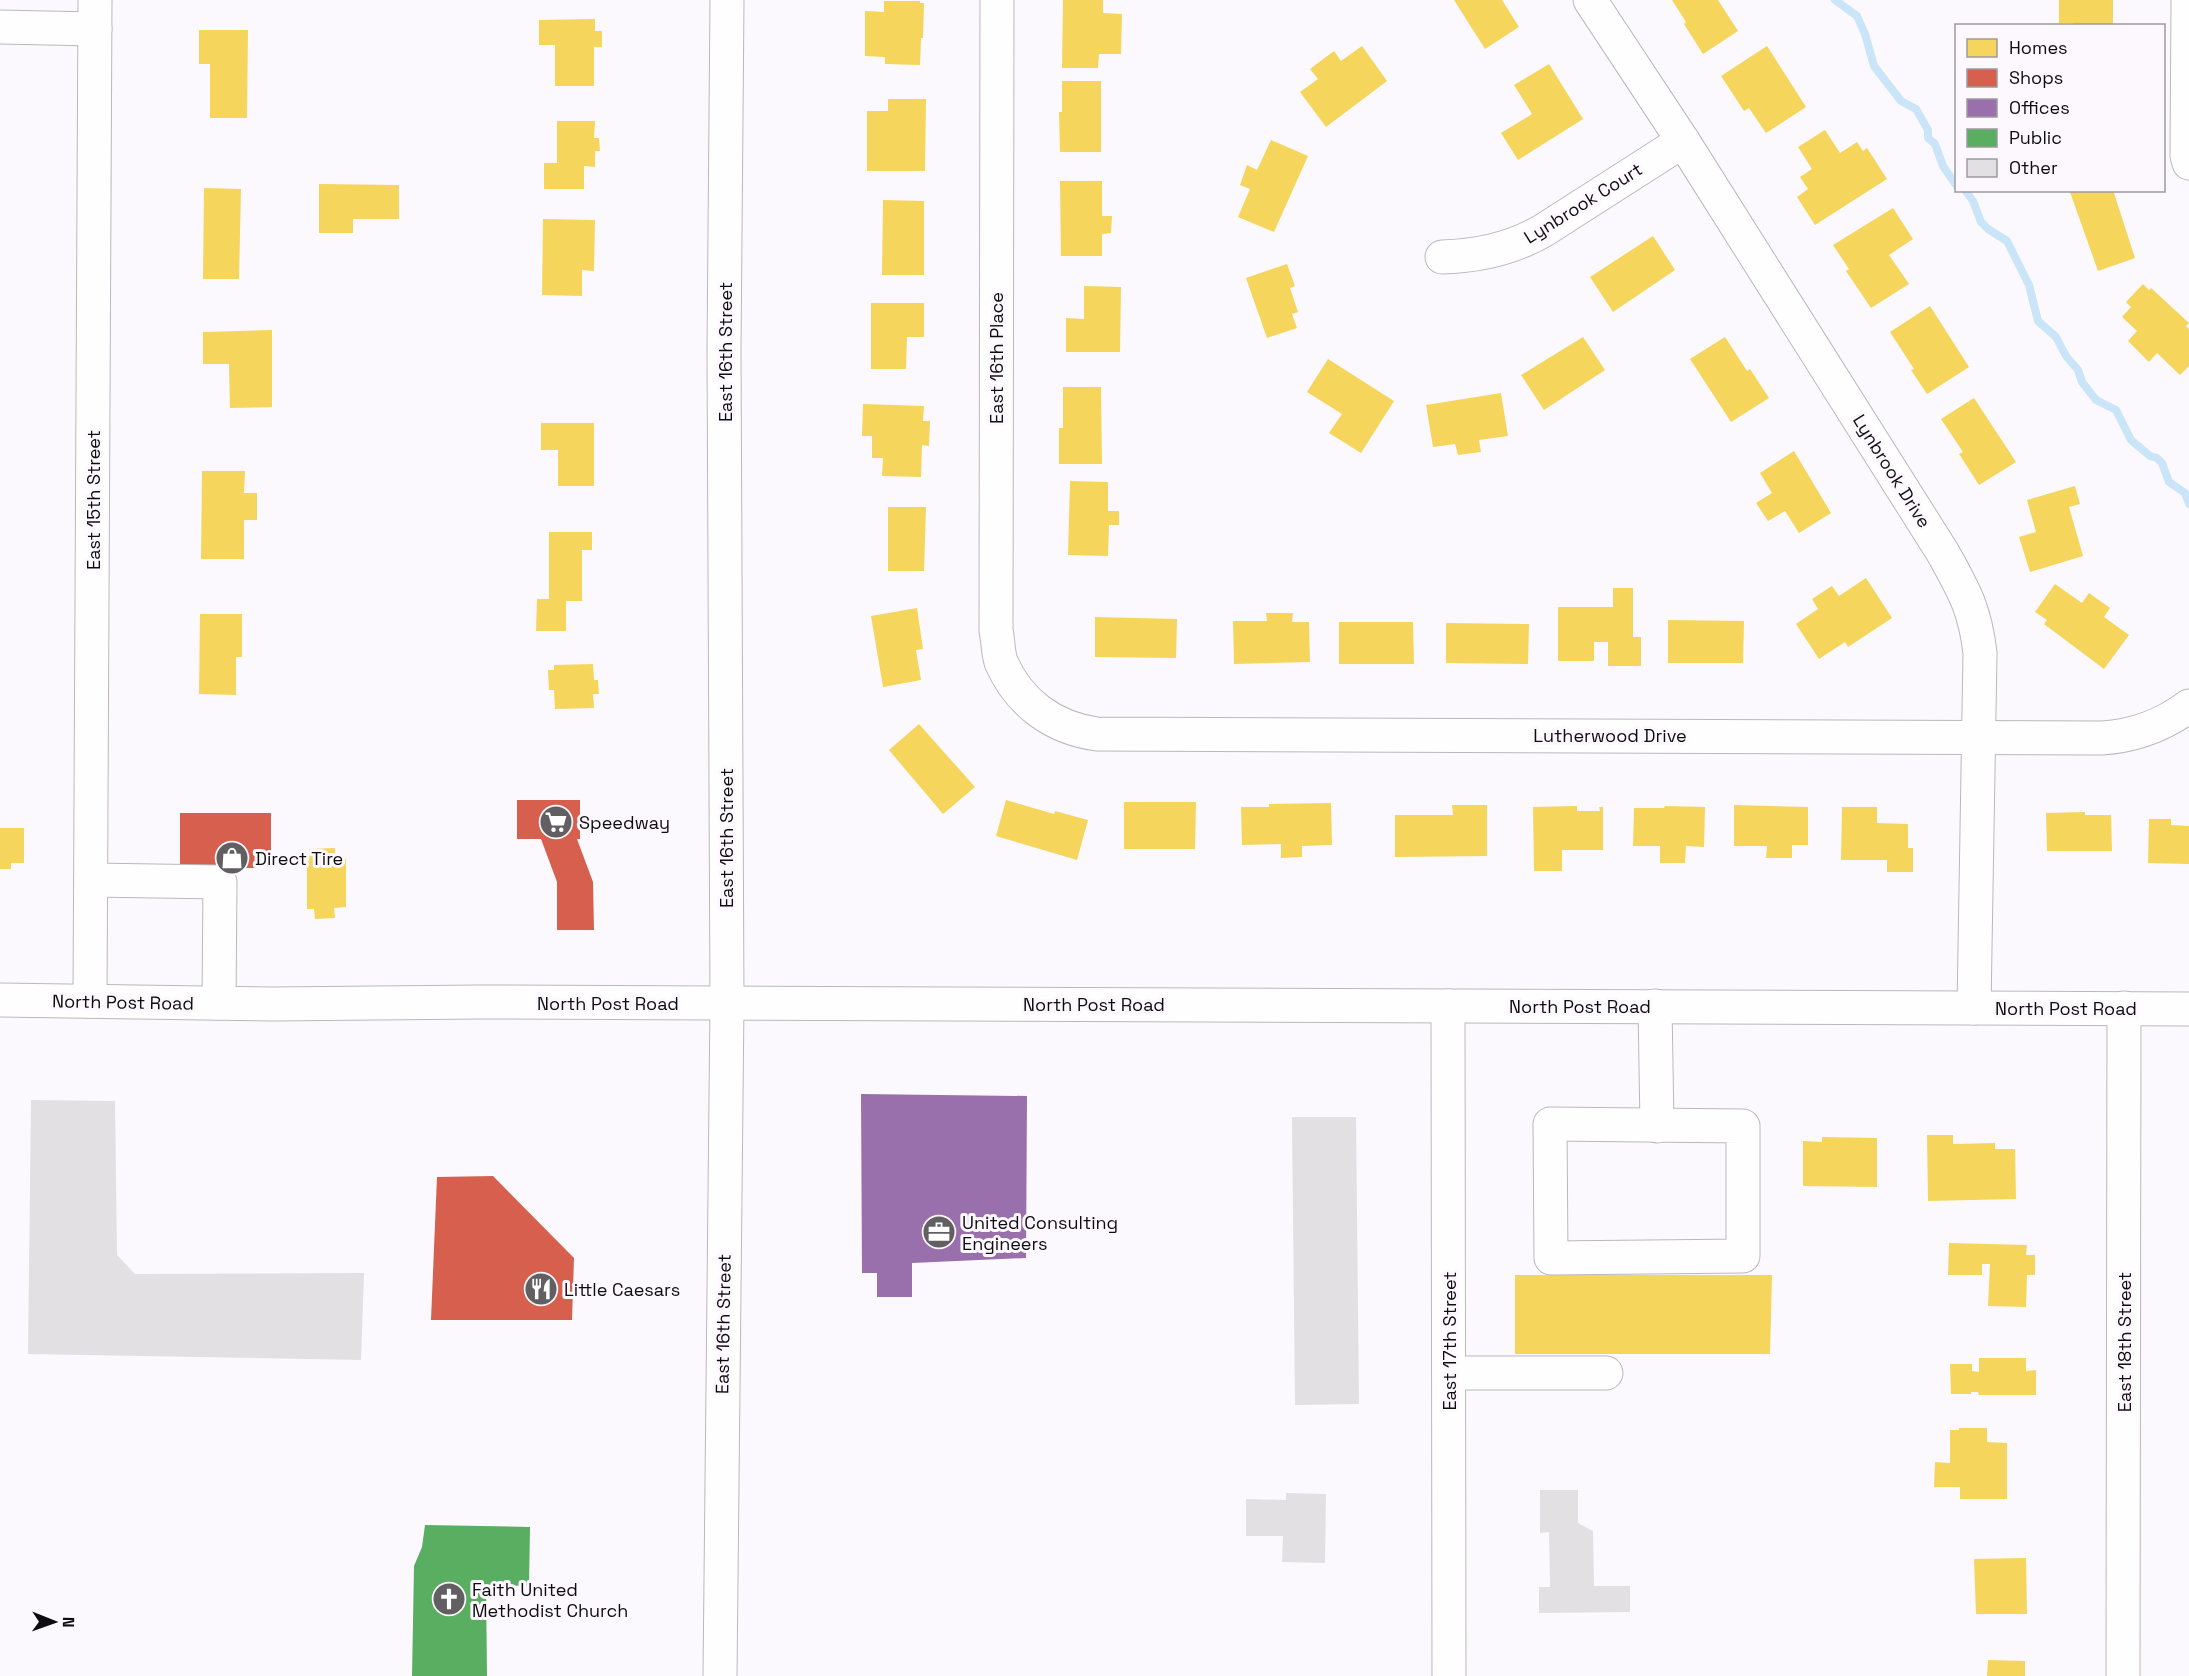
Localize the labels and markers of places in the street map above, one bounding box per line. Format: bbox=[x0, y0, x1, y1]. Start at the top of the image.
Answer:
supermarket icon: Speedway bbox=[538, 804, 574, 840]
place label: Speedway bbox=[579, 811, 670, 834]
shop icon: Direct Tire bbox=[214, 840, 250, 876]
place label: Direct Tire bbox=[255, 847, 343, 870]
place label: United Consulting Engineers bbox=[962, 1211, 1118, 1255]
office icon: United Consulting Engineers bbox=[921, 1214, 957, 1250]
restaurant icon: Little Caesars bbox=[523, 1271, 559, 1307]
place label: Little Caesars bbox=[564, 1278, 680, 1301]
place label: Faith United Methodist Church bbox=[472, 1578, 628, 1622]
church icon: Faith United Methodist Church bbox=[431, 1581, 467, 1617]

